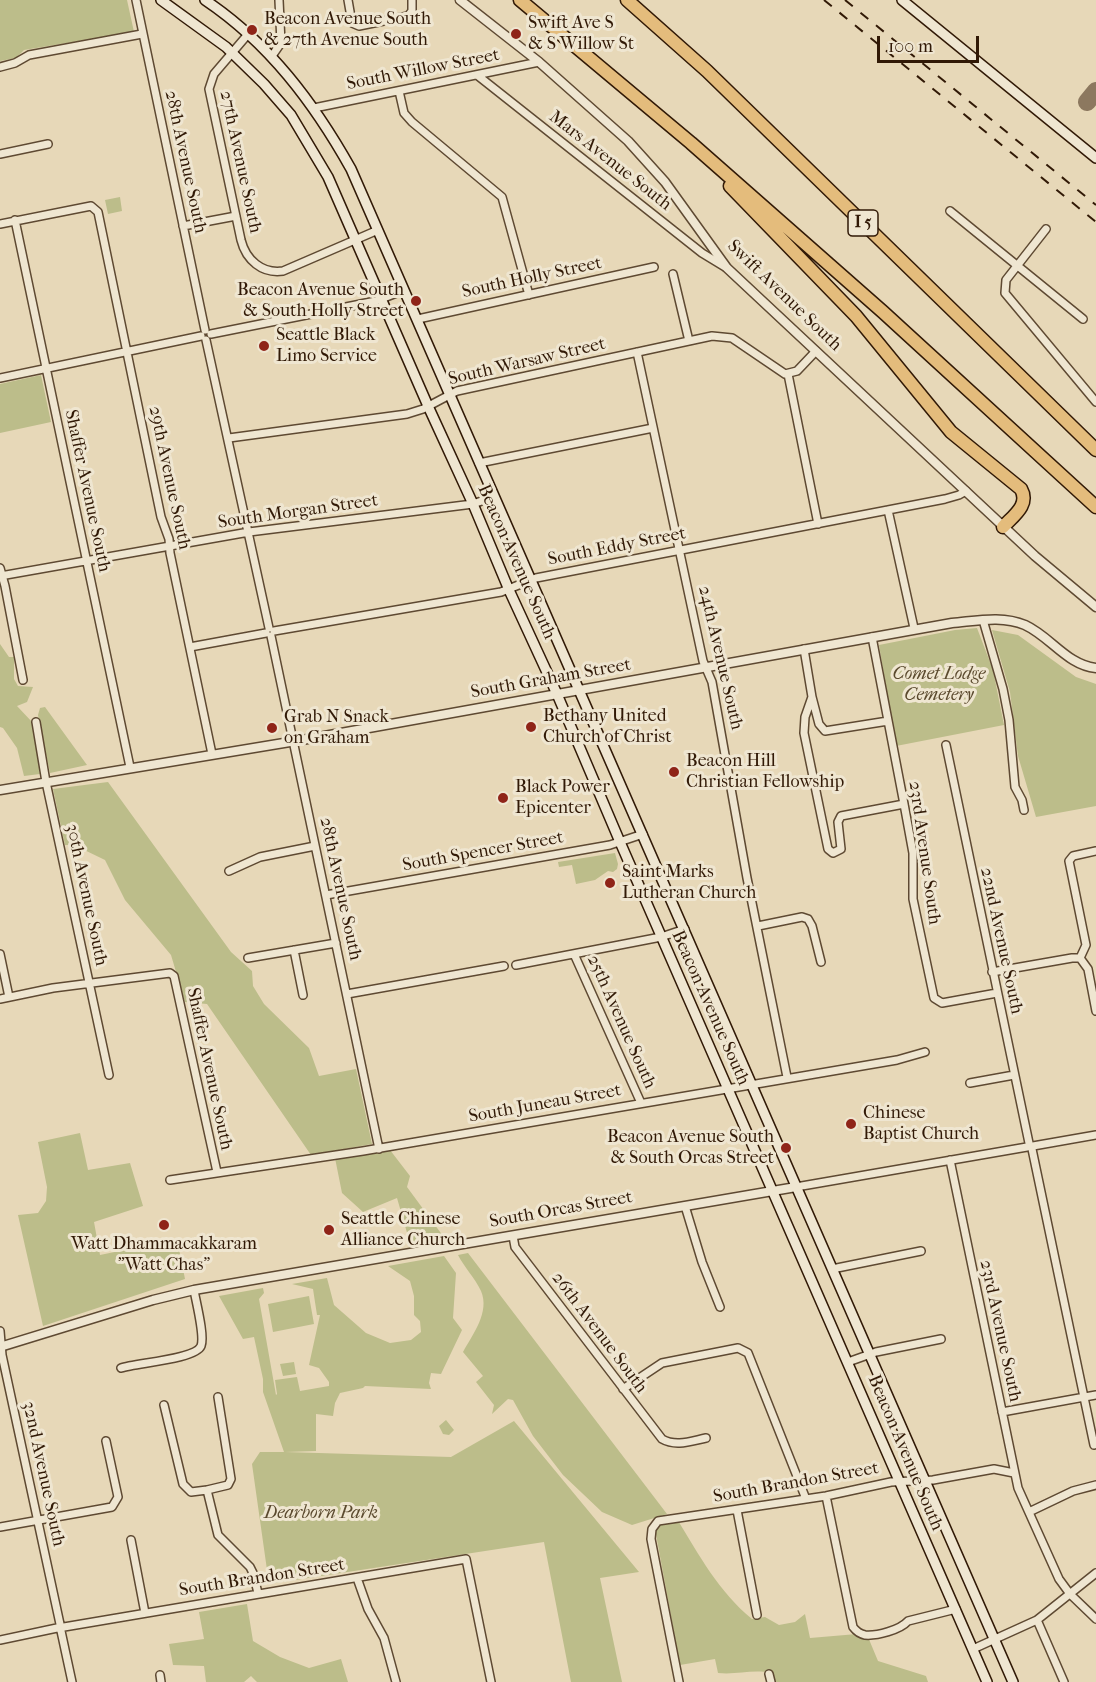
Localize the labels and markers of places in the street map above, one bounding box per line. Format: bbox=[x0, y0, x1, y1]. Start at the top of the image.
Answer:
place label: Beacon Avenue South & 27th Avenue South bbox=[264, 9, 431, 52]
place label: Swift Ave S & S Willow St bbox=[528, 13, 634, 56]
marker: Beacon Avenue South & 27th Avenue South bbox=[245, 23, 259, 37]
marker: Swift Ave S & S Willow St bbox=[509, 27, 523, 41]
place label: Beacon Avenue South & South Holly Street bbox=[237, 280, 404, 322]
marker: Beacon Avenue South & South Holly Street bbox=[409, 294, 423, 308]
place label: Seattle Black Limo Service bbox=[276, 325, 377, 368]
marker: Seattle Black Limo Service bbox=[257, 339, 271, 353]
place label: Bethany United Church of Christ bbox=[543, 706, 672, 748]
place label: Grab N Snack on Graham bbox=[284, 707, 389, 750]
marker: Bethany United Church of Christ bbox=[524, 720, 538, 734]
marker: Grab N Snack on Graham bbox=[265, 721, 279, 735]
place label: Beacon Hill Christian Fellowship bbox=[686, 751, 844, 794]
marker: Beacon Hill Christian Fellowship bbox=[667, 765, 681, 779]
place label: Black Power Epicenter bbox=[515, 777, 610, 820]
marker: Black Power Epicenter bbox=[496, 791, 510, 805]
place label: Saint Marks Lutheran Church bbox=[622, 862, 756, 904]
marker: Saint Marks Lutheran Church bbox=[603, 876, 617, 890]
place label: Chinese Baptist Church bbox=[863, 1103, 979, 1146]
marker: Chinese Baptist Church bbox=[844, 1117, 858, 1131]
place label: Beacon Avenue South & South Orcas Street bbox=[607, 1127, 774, 1170]
marker: Beacon Avenue South & South Orcas Street bbox=[779, 1141, 793, 1155]
place label: Seattle Chinese Alliance Church bbox=[341, 1209, 465, 1252]
marker: Watt Dhammacakkaram "Watt Chas" bbox=[157, 1218, 171, 1232]
marker: Seattle Chinese Alliance Church bbox=[322, 1223, 336, 1237]
place label: Watt Dhammacakkaram "Watt Chas" bbox=[71, 1234, 257, 1276]

